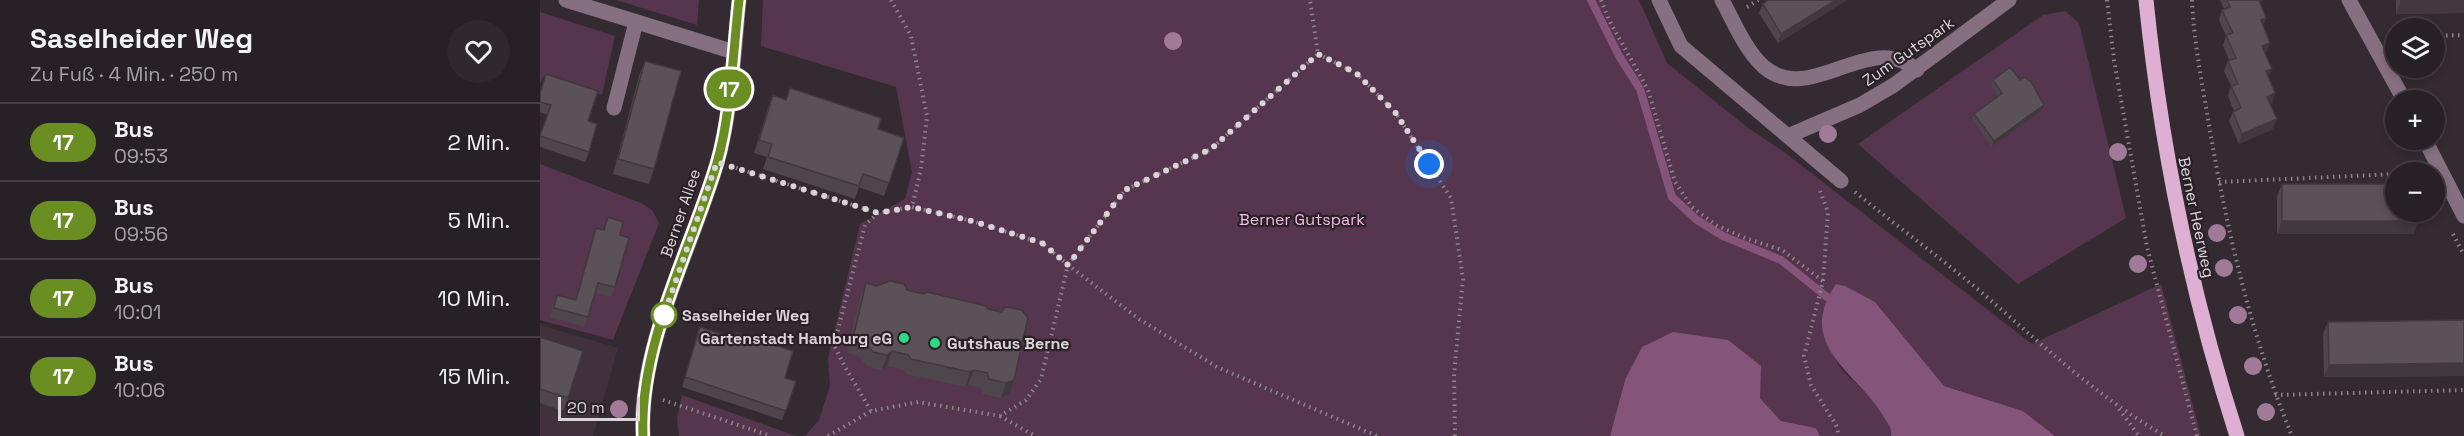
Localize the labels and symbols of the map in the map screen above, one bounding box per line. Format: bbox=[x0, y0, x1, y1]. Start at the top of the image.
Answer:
street label: Zum Gutspark bbox=[1858, 12, 1958, 91]
line badge: 17 bbox=[702, 70, 756, 109]
your location bbox=[1414, 149, 1444, 179]
street label: Berner Heerweg bbox=[2173, 155, 2220, 280]
street label: Berner Allee bbox=[656, 166, 705, 260]
park label: Berner Gutspark bbox=[1239, 209, 1365, 230]
marker: Saselheider Weg bbox=[651, 302, 677, 328]
place label: Saselheider Weg bbox=[682, 305, 810, 326]
place label: Gartenstadt Hamburg eG bbox=[700, 328, 892, 349]
marker: Gartenstadt Hamburg eG bbox=[897, 331, 911, 345]
place label: Gutshaus Berne bbox=[947, 333, 1070, 354]
marker: Gutshaus Berne bbox=[928, 336, 942, 350]
scale bar bbox=[558, 394, 640, 422]

